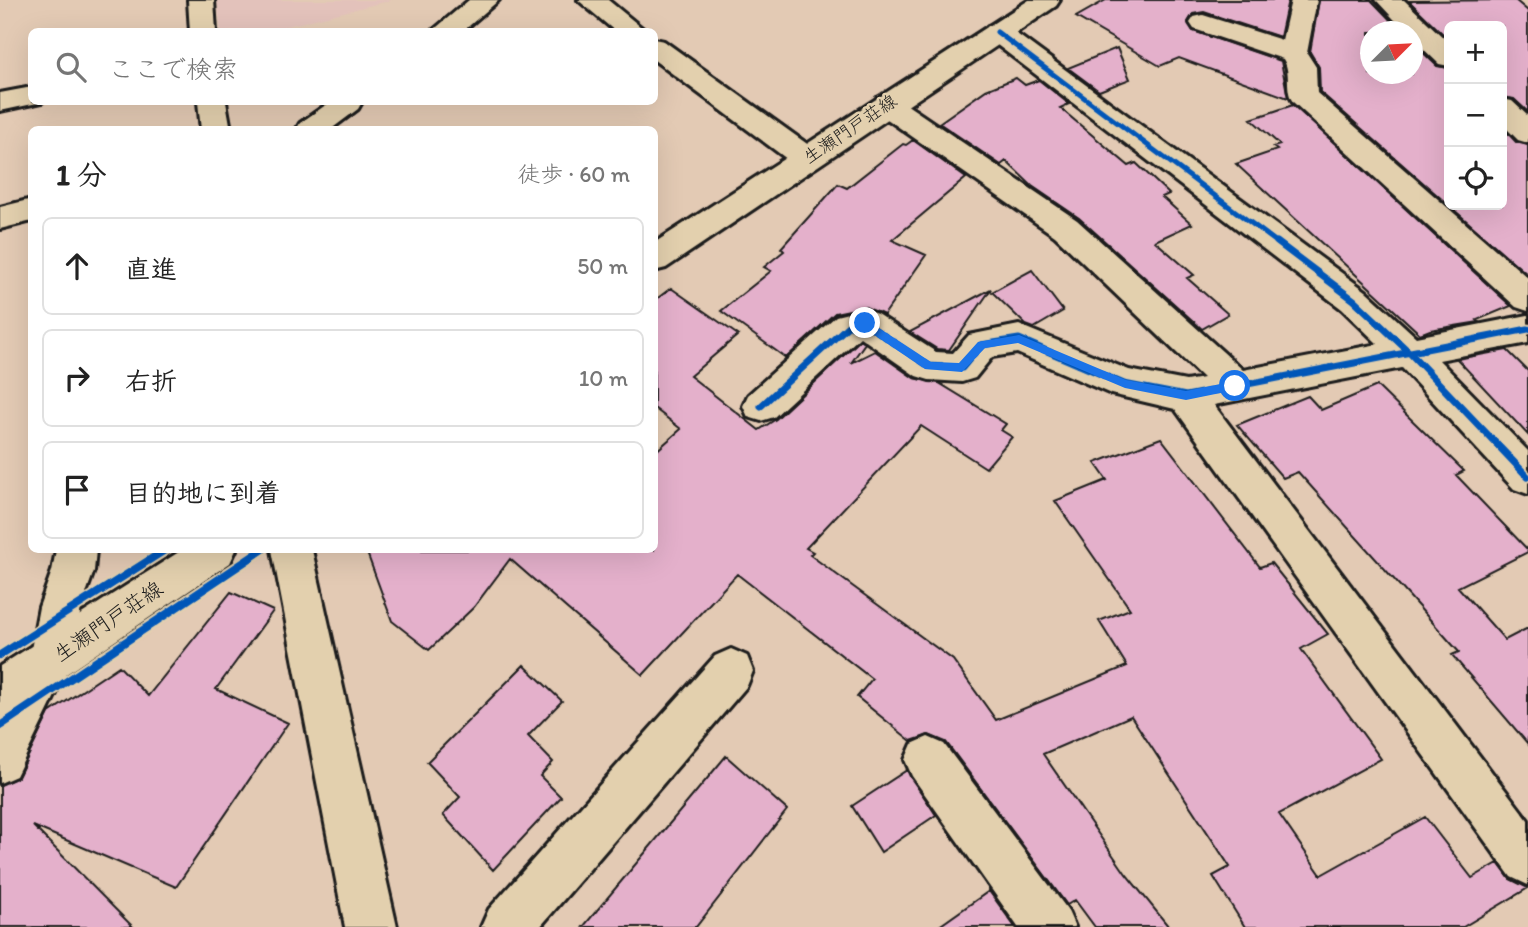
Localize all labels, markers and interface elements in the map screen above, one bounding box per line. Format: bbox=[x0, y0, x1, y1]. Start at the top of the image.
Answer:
north arrow bbox=[1360, 21, 1423, 84]
map controls bbox=[1444, 21, 1507, 210]
button: + bbox=[1444, 21, 1507, 84]
search box bbox=[28, 28, 658, 105]
icon: search bbox=[52, 48, 90, 86]
text: ここで検索 bbox=[108, 53, 238, 85]
button: − bbox=[1444, 84, 1507, 147]
street label: 生瀬門戸荘線 bbox=[799, 90, 901, 168]
button: locate bbox=[1444, 147, 1507, 210]
text: 1 分 bbox=[56, 156, 107, 193]
text: 徒歩 · 60 m bbox=[517, 160, 630, 188]
icon: ahead bbox=[58, 247, 96, 285]
text: 50 m bbox=[577, 252, 628, 280]
text: 直進 bbox=[125, 253, 177, 285]
route end bbox=[849, 307, 880, 338]
icon: right bbox=[58, 359, 96, 397]
text: 10 m bbox=[579, 364, 628, 392]
text: 右折 bbox=[125, 365, 177, 397]
route start bbox=[1219, 370, 1250, 401]
icon: arrive bbox=[58, 471, 96, 509]
text: 目的地に到着 bbox=[125, 477, 281, 509]
street label: 生瀬門戸荘線 bbox=[49, 575, 167, 667]

